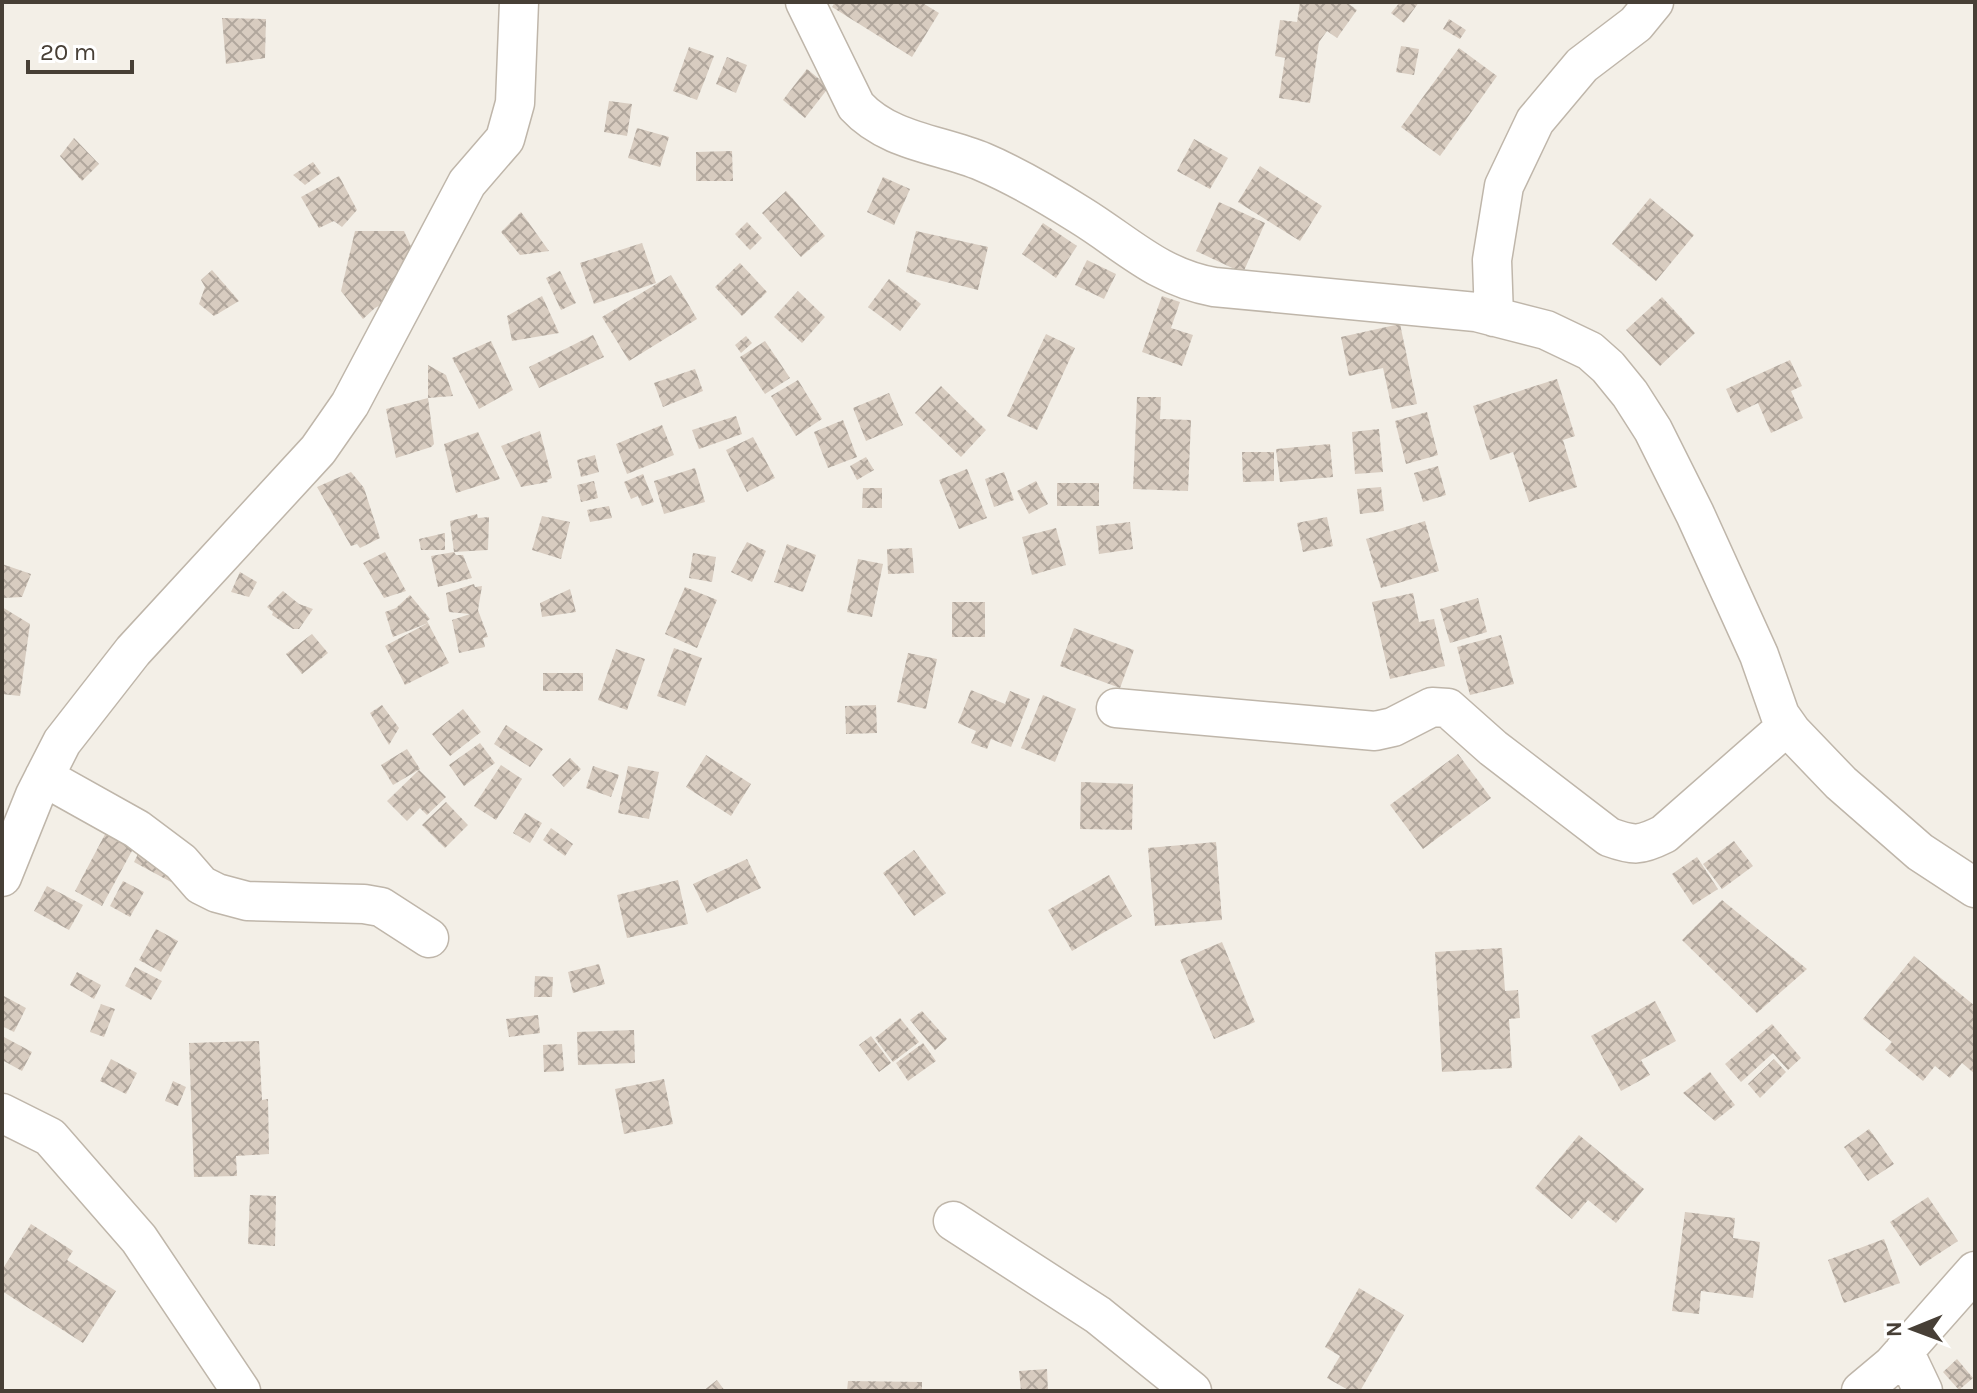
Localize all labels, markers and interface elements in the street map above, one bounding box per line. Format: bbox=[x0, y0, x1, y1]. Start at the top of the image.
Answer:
scale bar bbox=[28, 24, 132, 74]
text: 20 m bbox=[40, 38, 96, 66]
north arrow bbox=[1873, 1289, 1953, 1369]
text: N bbox=[1881, 1321, 1907, 1337]

